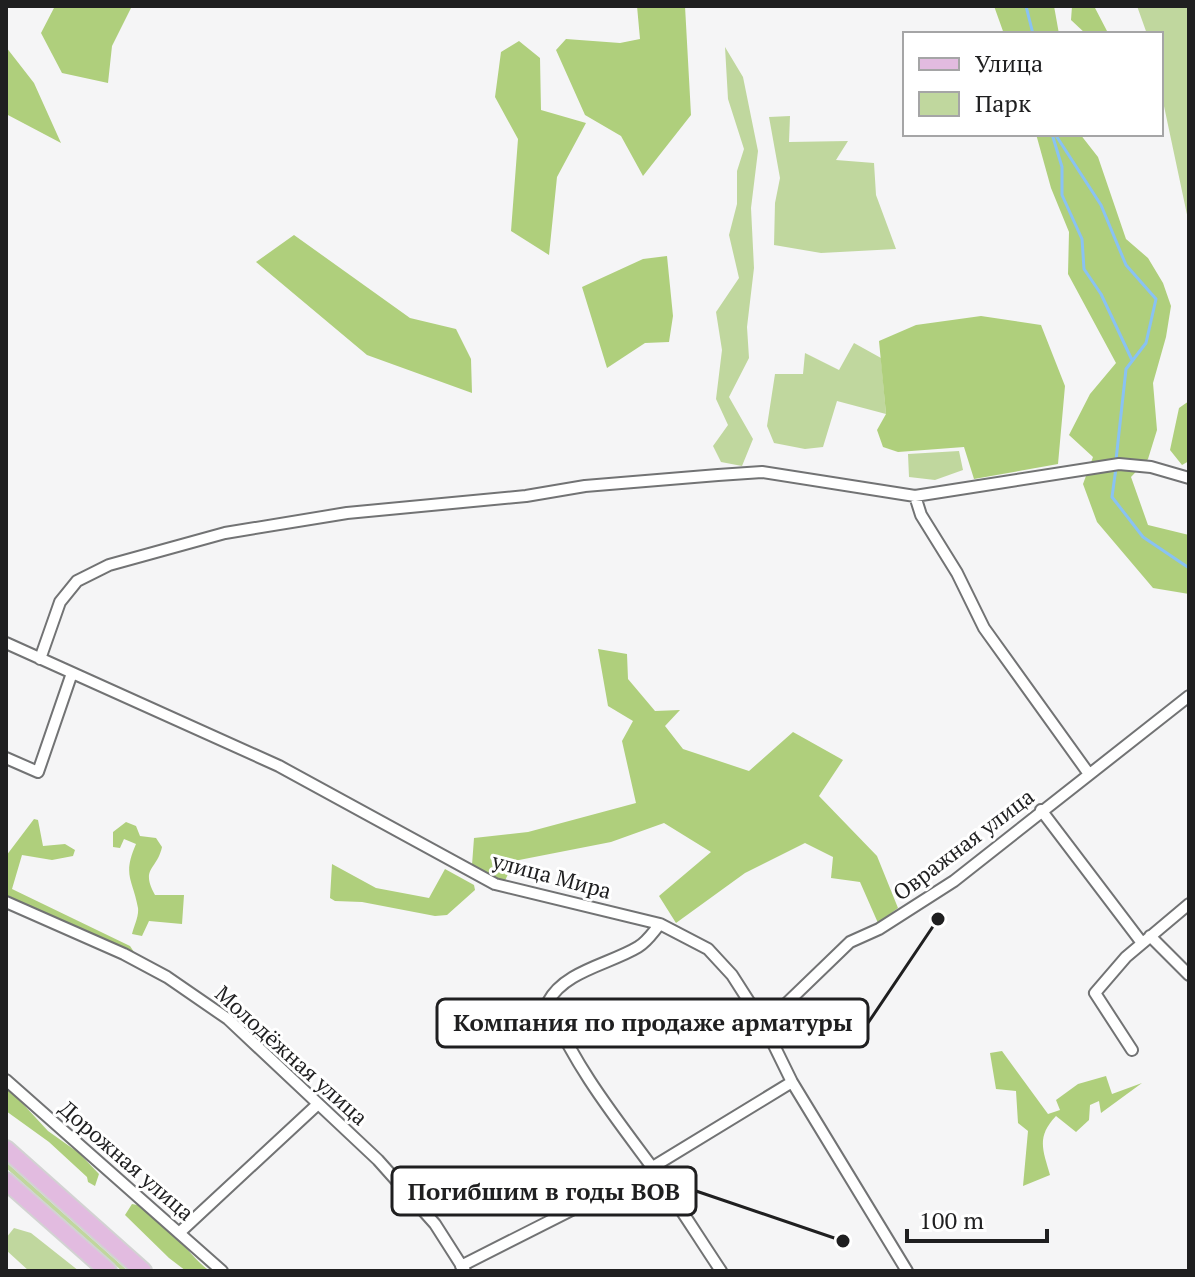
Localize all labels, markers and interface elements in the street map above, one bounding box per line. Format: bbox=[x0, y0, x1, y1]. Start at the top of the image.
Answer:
legend bbox=[903, 32, 1163, 136]
text: Улица bbox=[975, 47, 1043, 79]
text: Парк bbox=[975, 87, 1031, 119]
street label: Овражная улица bbox=[887, 781, 1039, 907]
street label: улица Мира bbox=[488, 845, 615, 905]
street label: Молодёжная улица bbox=[210, 979, 374, 1131]
callout: Компания по продаже арматуры bbox=[437, 999, 868, 1047]
text: Компания по продаже арматуры bbox=[453, 1006, 853, 1038]
street label: Дорожная улица bbox=[54, 1094, 200, 1226]
callout: Погибшим в годы ВОВ bbox=[392, 1167, 696, 1215]
text: Погибшим в годы ВОВ bbox=[408, 1175, 680, 1207]
scale bar bbox=[907, 1193, 1047, 1243]
text: 100 m bbox=[919, 1204, 984, 1236]

